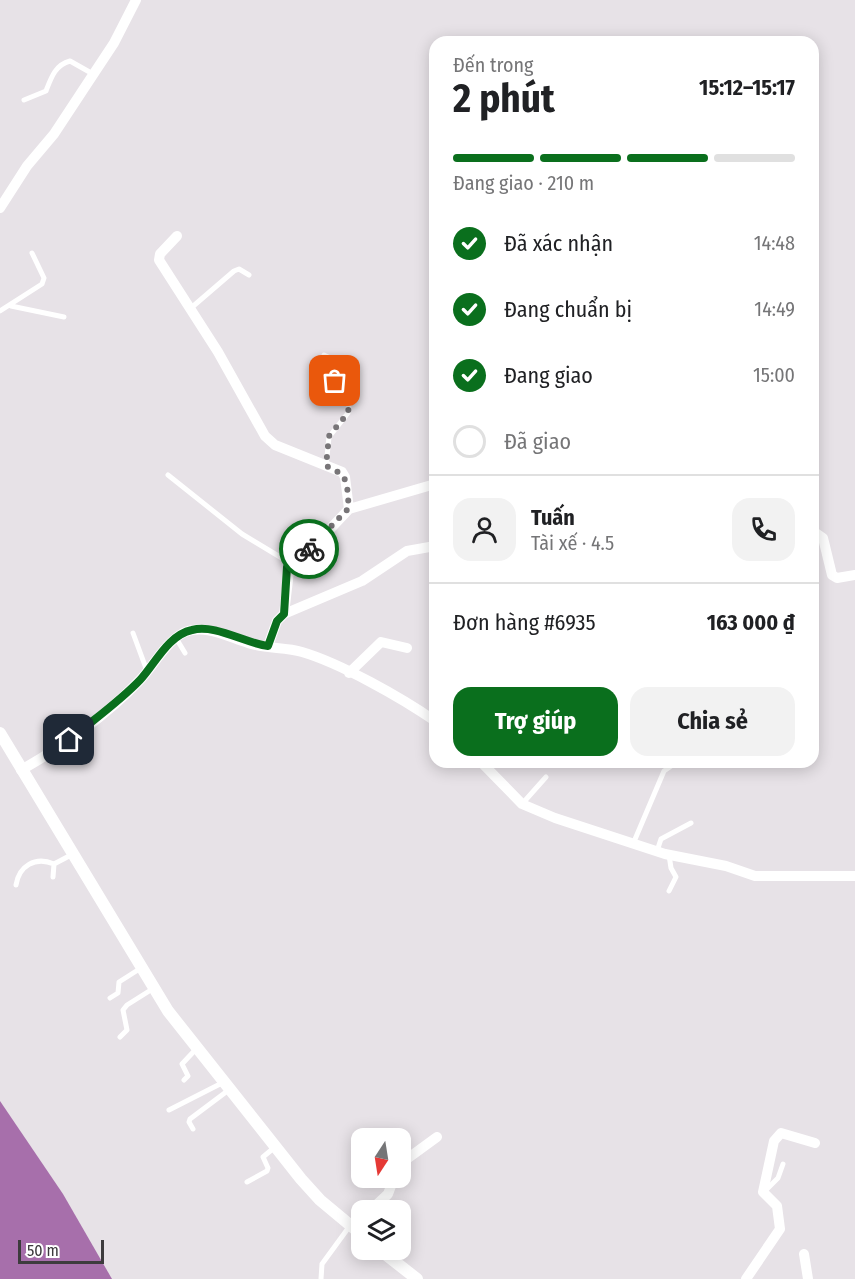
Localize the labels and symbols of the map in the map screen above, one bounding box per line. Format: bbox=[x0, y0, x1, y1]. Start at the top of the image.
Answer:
pin bbox=[309, 355, 360, 406]
courier bbox=[279, 519, 339, 579]
pin bbox=[43, 714, 94, 765]
north arrow bbox=[351, 1128, 411, 1188]
scale bar bbox=[18, 1237, 104, 1264]

